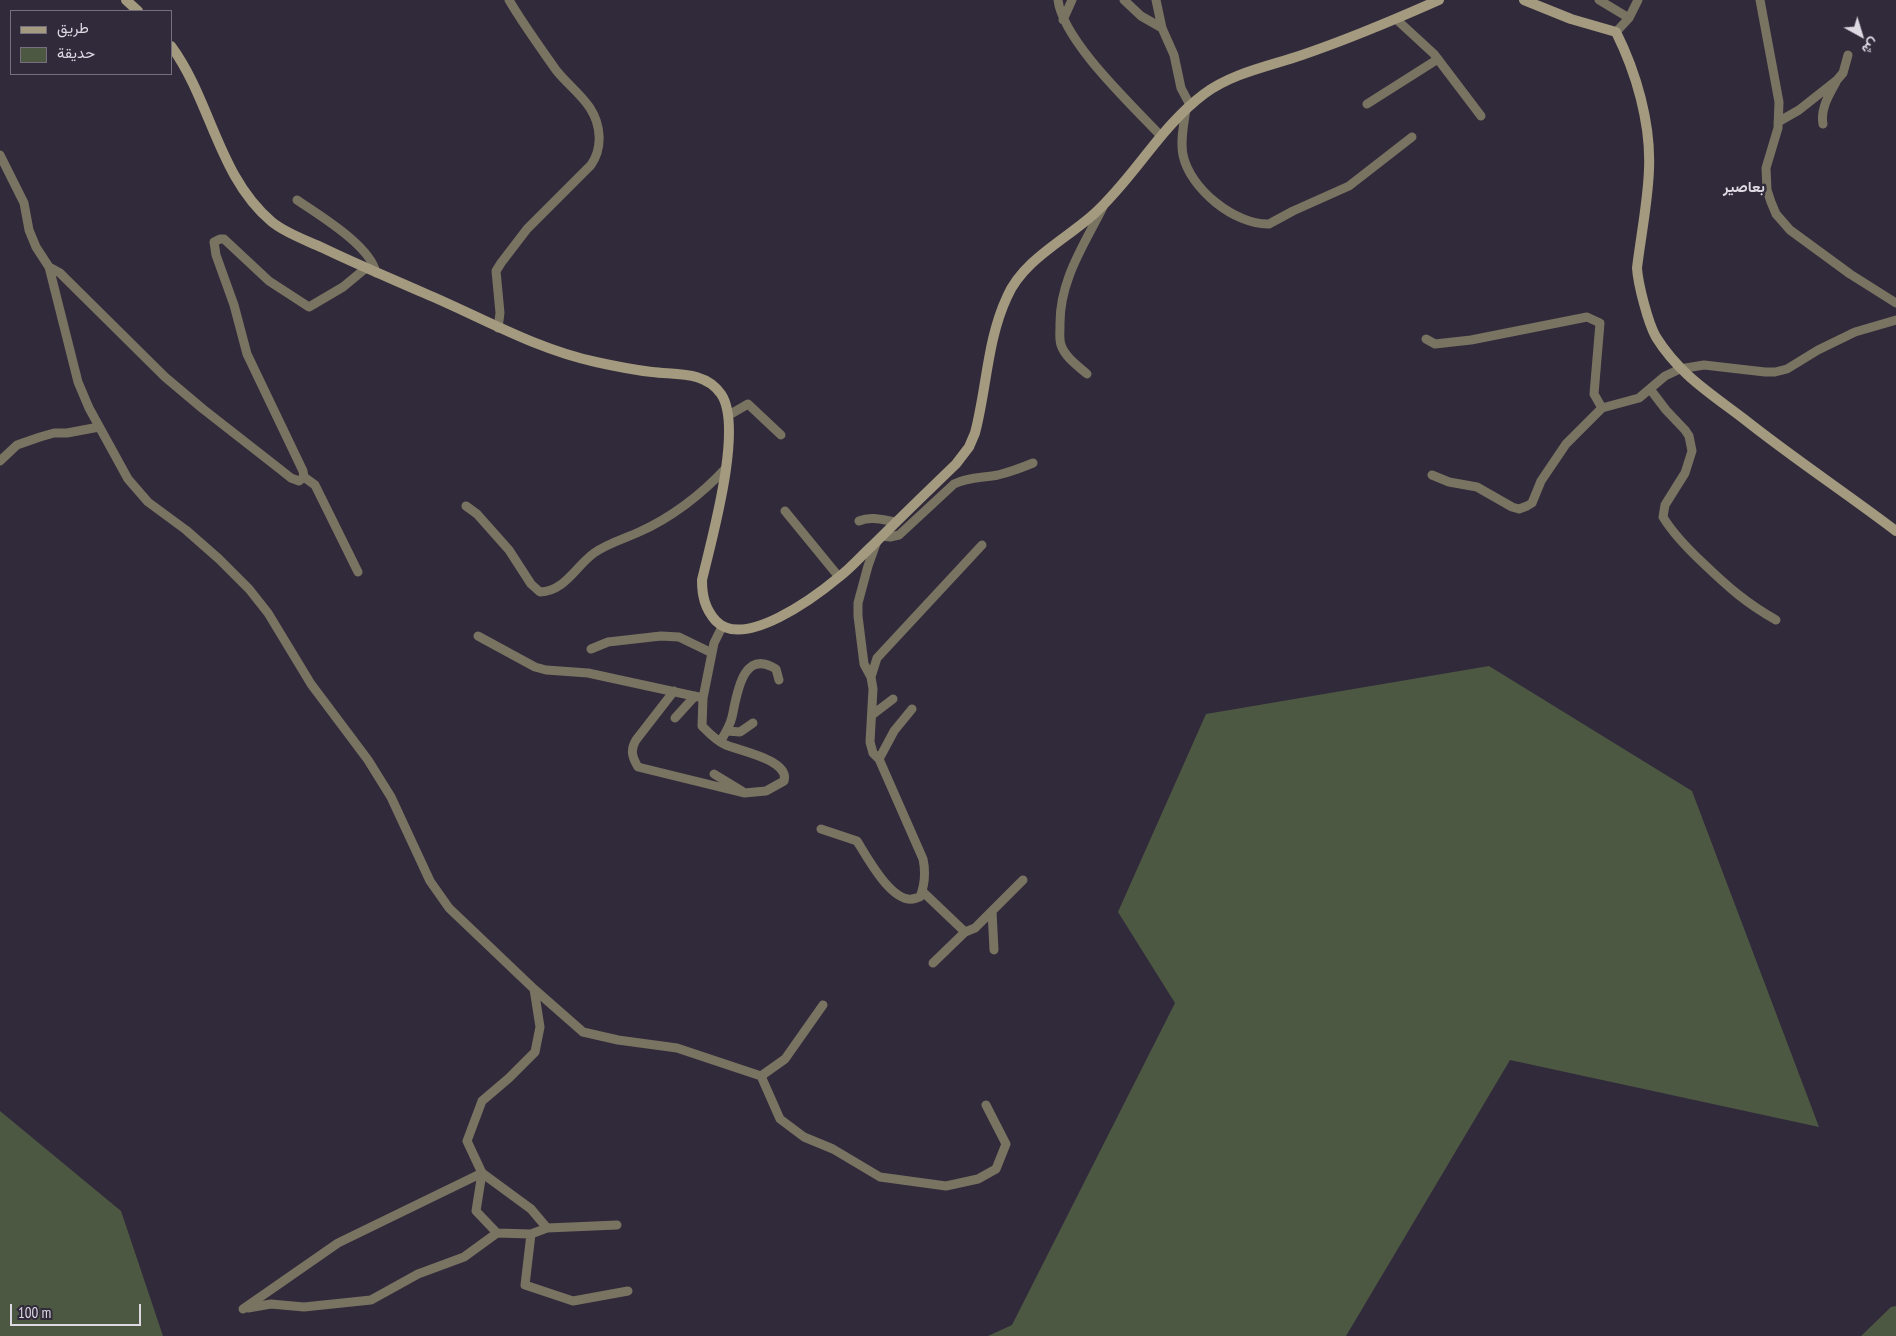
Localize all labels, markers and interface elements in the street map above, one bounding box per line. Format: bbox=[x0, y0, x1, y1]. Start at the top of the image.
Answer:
legend bbox=[10, 10, 172, 75]
north arrow bbox=[1836, 10, 1886, 60]
text: طريق bbox=[57, 18, 89, 37]
text: ش bbox=[1858, 34, 1883, 59]
text: حديقة bbox=[57, 43, 95, 62]
district label: بعاصير bbox=[1723, 179, 1765, 197]
scale bar bbox=[12, 1294, 144, 1326]
text: 100 m bbox=[18, 1303, 51, 1322]

